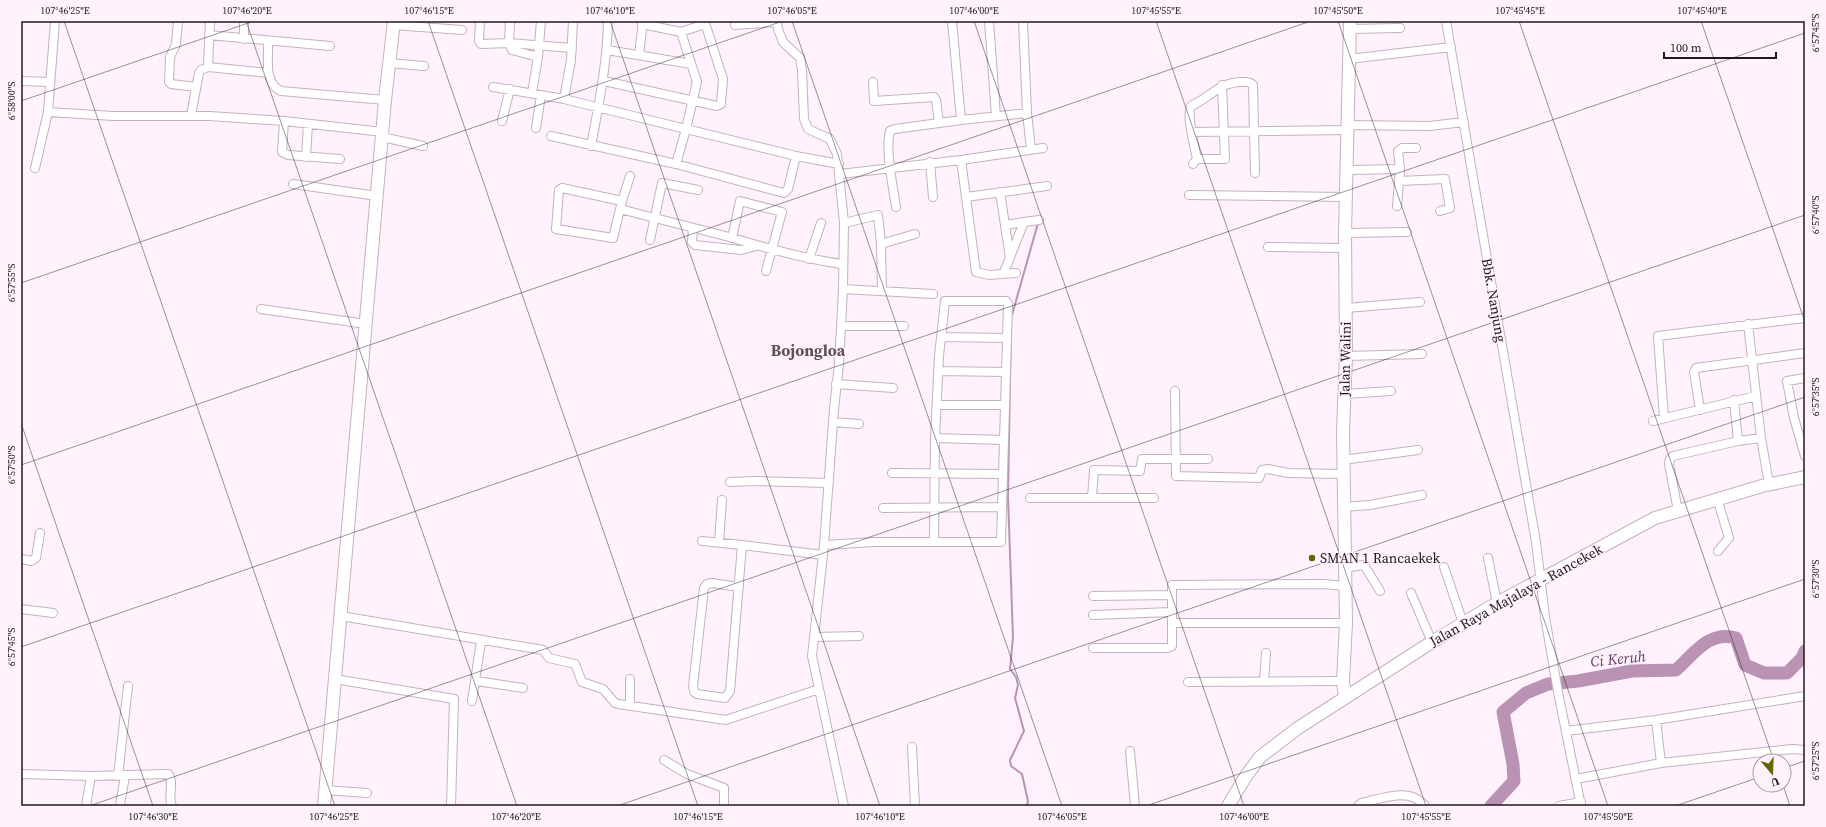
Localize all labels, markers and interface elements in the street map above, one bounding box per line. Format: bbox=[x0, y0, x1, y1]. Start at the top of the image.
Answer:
text: 107°46'25"E bbox=[40, 4, 90, 17]
text: 107°46'20"E bbox=[222, 4, 272, 17]
text: 107°46'15"E bbox=[404, 4, 454, 17]
text: 107°46'10"E bbox=[585, 4, 635, 17]
text: 107°46'05"E bbox=[767, 4, 817, 17]
text: 107°46'00"E bbox=[949, 4, 999, 17]
text: 107°45'55"E bbox=[1131, 4, 1181, 17]
text: 107°45'50"E bbox=[1313, 4, 1363, 17]
text: 107°45'45"E bbox=[1495, 4, 1545, 17]
text: 107°45'40"E bbox=[1677, 4, 1727, 17]
text: 6°57'45"S bbox=[1809, 14, 1822, 52]
scale bar bbox=[1664, 34, 1776, 60]
text: 100 m bbox=[1670, 40, 1702, 56]
text: 6°58'00"S bbox=[5, 82, 18, 120]
text: 6°57'40"S bbox=[1809, 196, 1822, 234]
street label: Bbk. Nanjung bbox=[1477, 256, 1511, 344]
text: 6°57'55"S bbox=[5, 264, 18, 302]
street label: Jalan Walini bbox=[1334, 321, 1356, 398]
district label: Bojongloa bbox=[771, 339, 846, 361]
text: 6°57'35"S bbox=[1809, 378, 1822, 416]
text: 6°57'50"S bbox=[5, 446, 18, 484]
street label: Jalan Raya Majalaya - Rancekek bbox=[1425, 539, 1607, 652]
place label: SMAN 1 Rancaekek bbox=[1320, 548, 1441, 568]
marker: SMAN 1 Rancaekek bbox=[1307, 553, 1317, 563]
text: 6°57'30"S bbox=[1809, 560, 1822, 598]
text: 6°57'45"S bbox=[5, 628, 18, 666]
water label: Ci Keruh bbox=[1589, 645, 1647, 672]
text: 6°57'25"S bbox=[1809, 742, 1822, 780]
north arrow bbox=[1752, 753, 1792, 793]
text: U bbox=[1769, 774, 1781, 790]
text: 107°46'30"E bbox=[128, 810, 178, 823]
text: 107°46'25"E bbox=[309, 810, 359, 823]
text: 107°46'20"E bbox=[491, 810, 541, 823]
text: 107°46'15"E bbox=[673, 810, 723, 823]
text: 107°46'10"E bbox=[855, 810, 905, 823]
text: 107°46'05"E bbox=[1037, 810, 1087, 823]
text: 107°46'00"E bbox=[1219, 810, 1269, 823]
text: 107°45'55"E bbox=[1401, 810, 1451, 823]
text: 107°45'50"E bbox=[1583, 810, 1633, 823]

